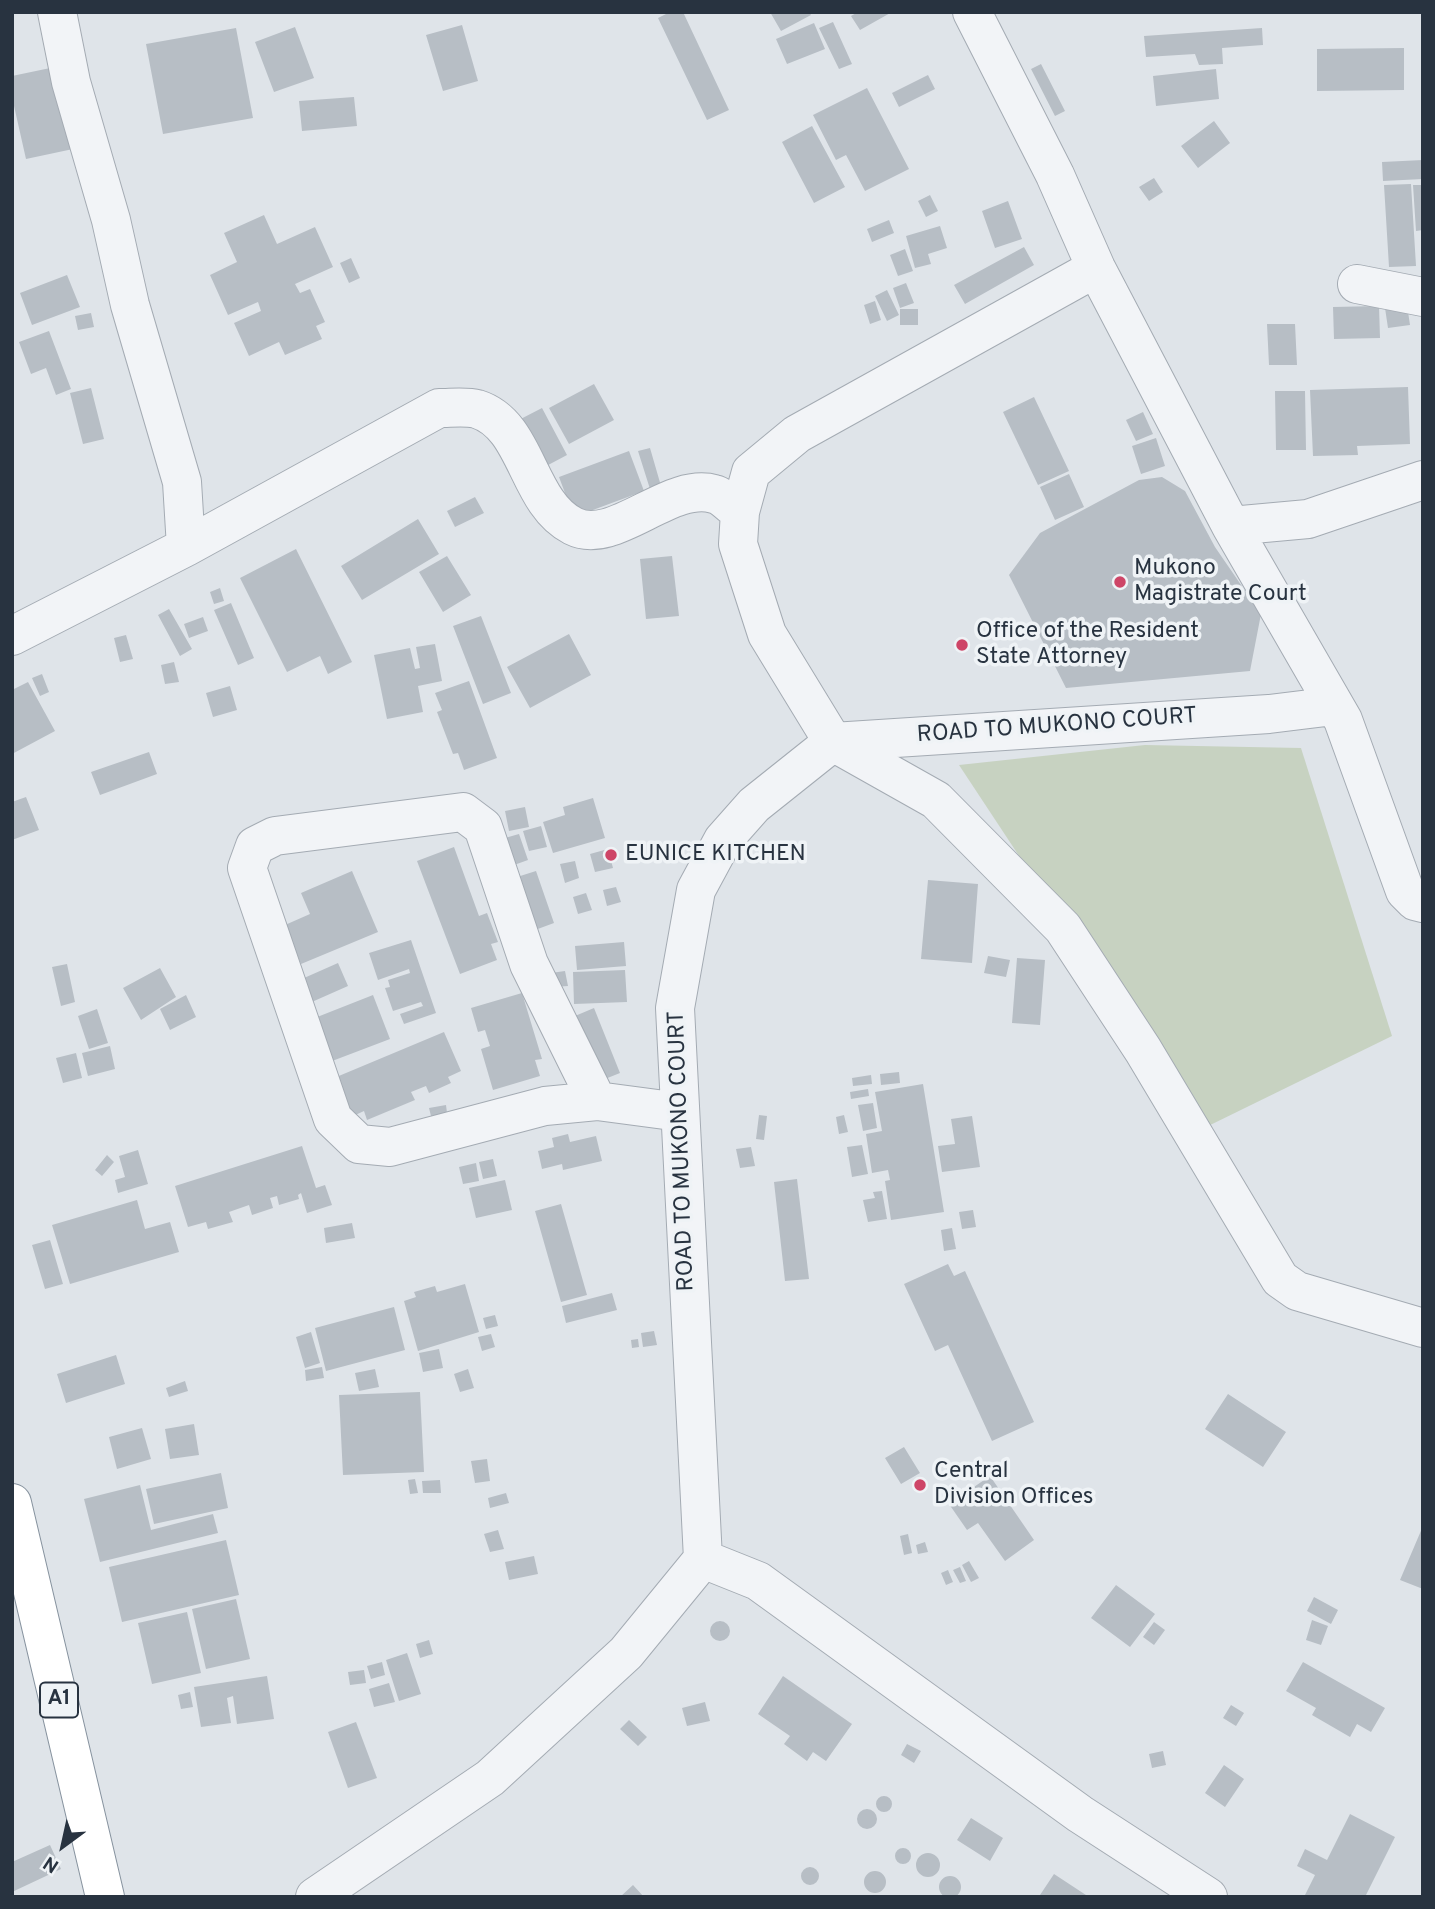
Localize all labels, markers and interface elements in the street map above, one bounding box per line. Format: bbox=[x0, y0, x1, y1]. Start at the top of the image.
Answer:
place label: Mukono Magistrate Court bbox=[1134, 555, 1307, 609]
marker: Mukono Magistrate Court bbox=[1112, 574, 1128, 590]
place label: Office of the Resident State Attorney bbox=[976, 618, 1199, 672]
marker: Office of the Resident State Attorney bbox=[954, 637, 970, 653]
street label: ROAD TO MUKONO COURT bbox=[916, 703, 1198, 751]
place label: EUNICE KITCHEN bbox=[625, 841, 806, 869]
marker: EUNICE KITCHEN bbox=[603, 847, 619, 863]
street label: ROAD TO MUKONO COURT bbox=[664, 1010, 702, 1292]
place label: Central Division Offices bbox=[934, 1458, 1094, 1512]
marker: Central Division Offices bbox=[912, 1477, 928, 1493]
road number: A1 bbox=[40, 1682, 78, 1718]
north arrow bbox=[28, 1811, 98, 1881]
text: N bbox=[39, 1850, 64, 1877]

